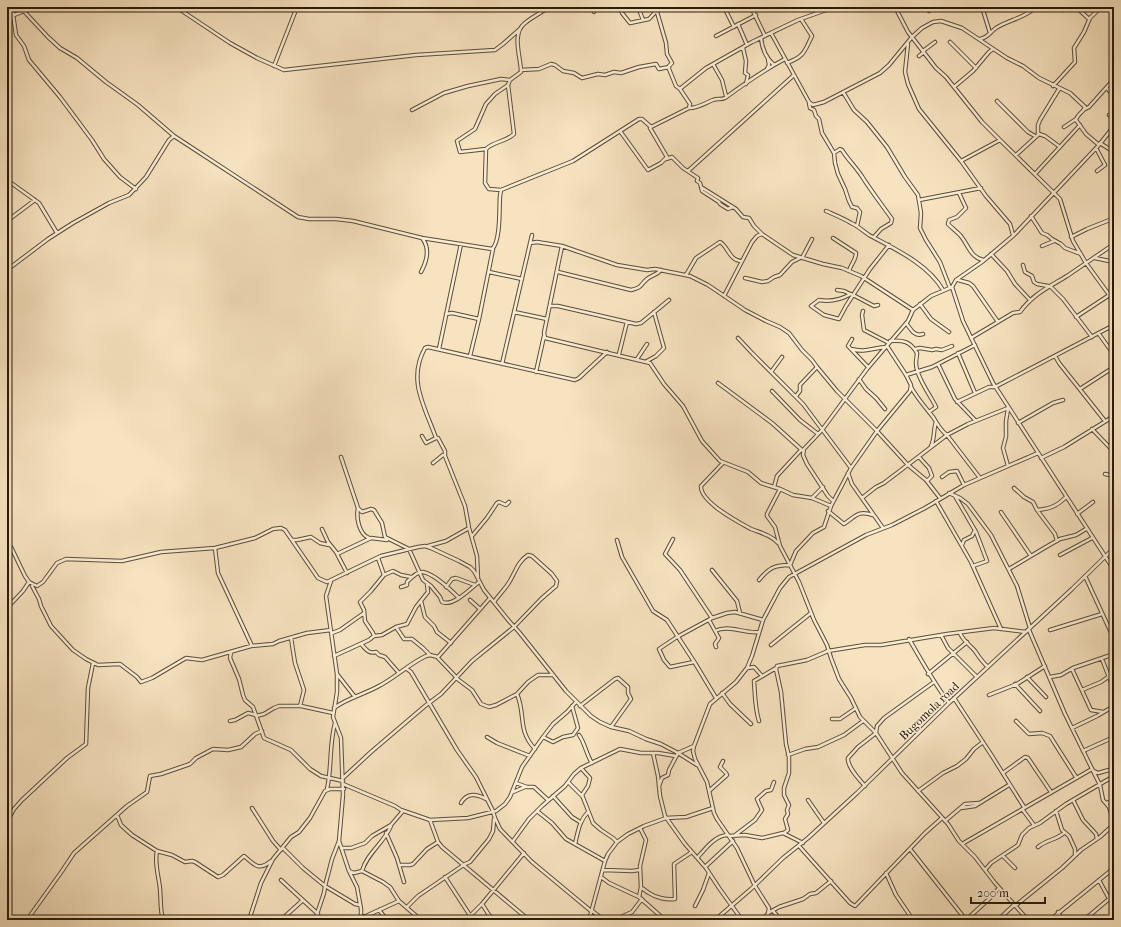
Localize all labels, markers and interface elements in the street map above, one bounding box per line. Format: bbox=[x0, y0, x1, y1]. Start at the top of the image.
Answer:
street label: Bugomola road bbox=[896, 679, 962, 743]
scale bar bbox=[971, 879, 1045, 905]
text: 200 m bbox=[977, 886, 1009, 900]

